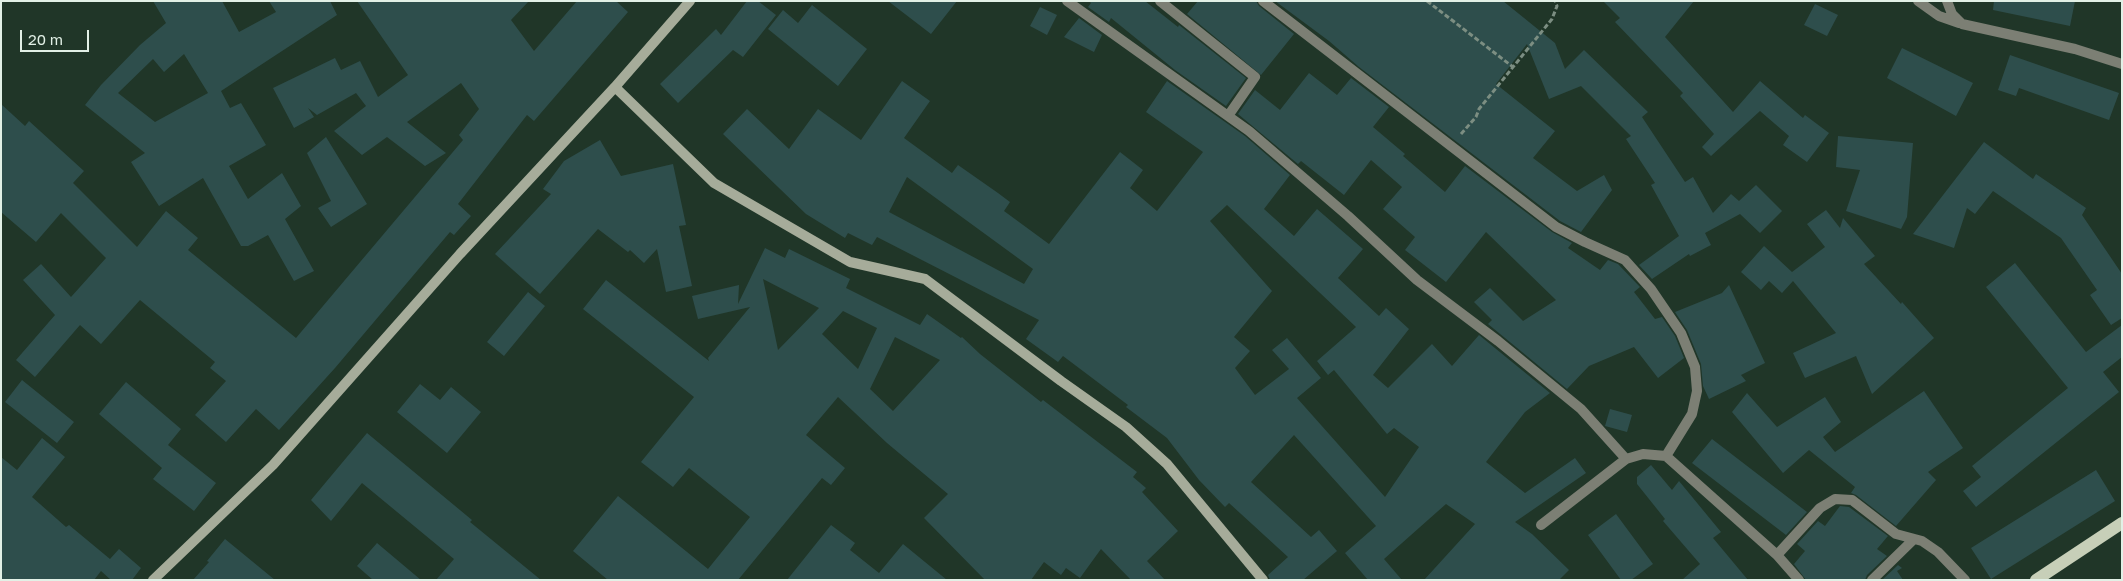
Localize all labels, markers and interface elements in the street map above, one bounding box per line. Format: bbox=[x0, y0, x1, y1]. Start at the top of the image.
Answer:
scale bar bbox=[22, 20, 91, 52]
text: 20 m bbox=[28, 30, 63, 48]

